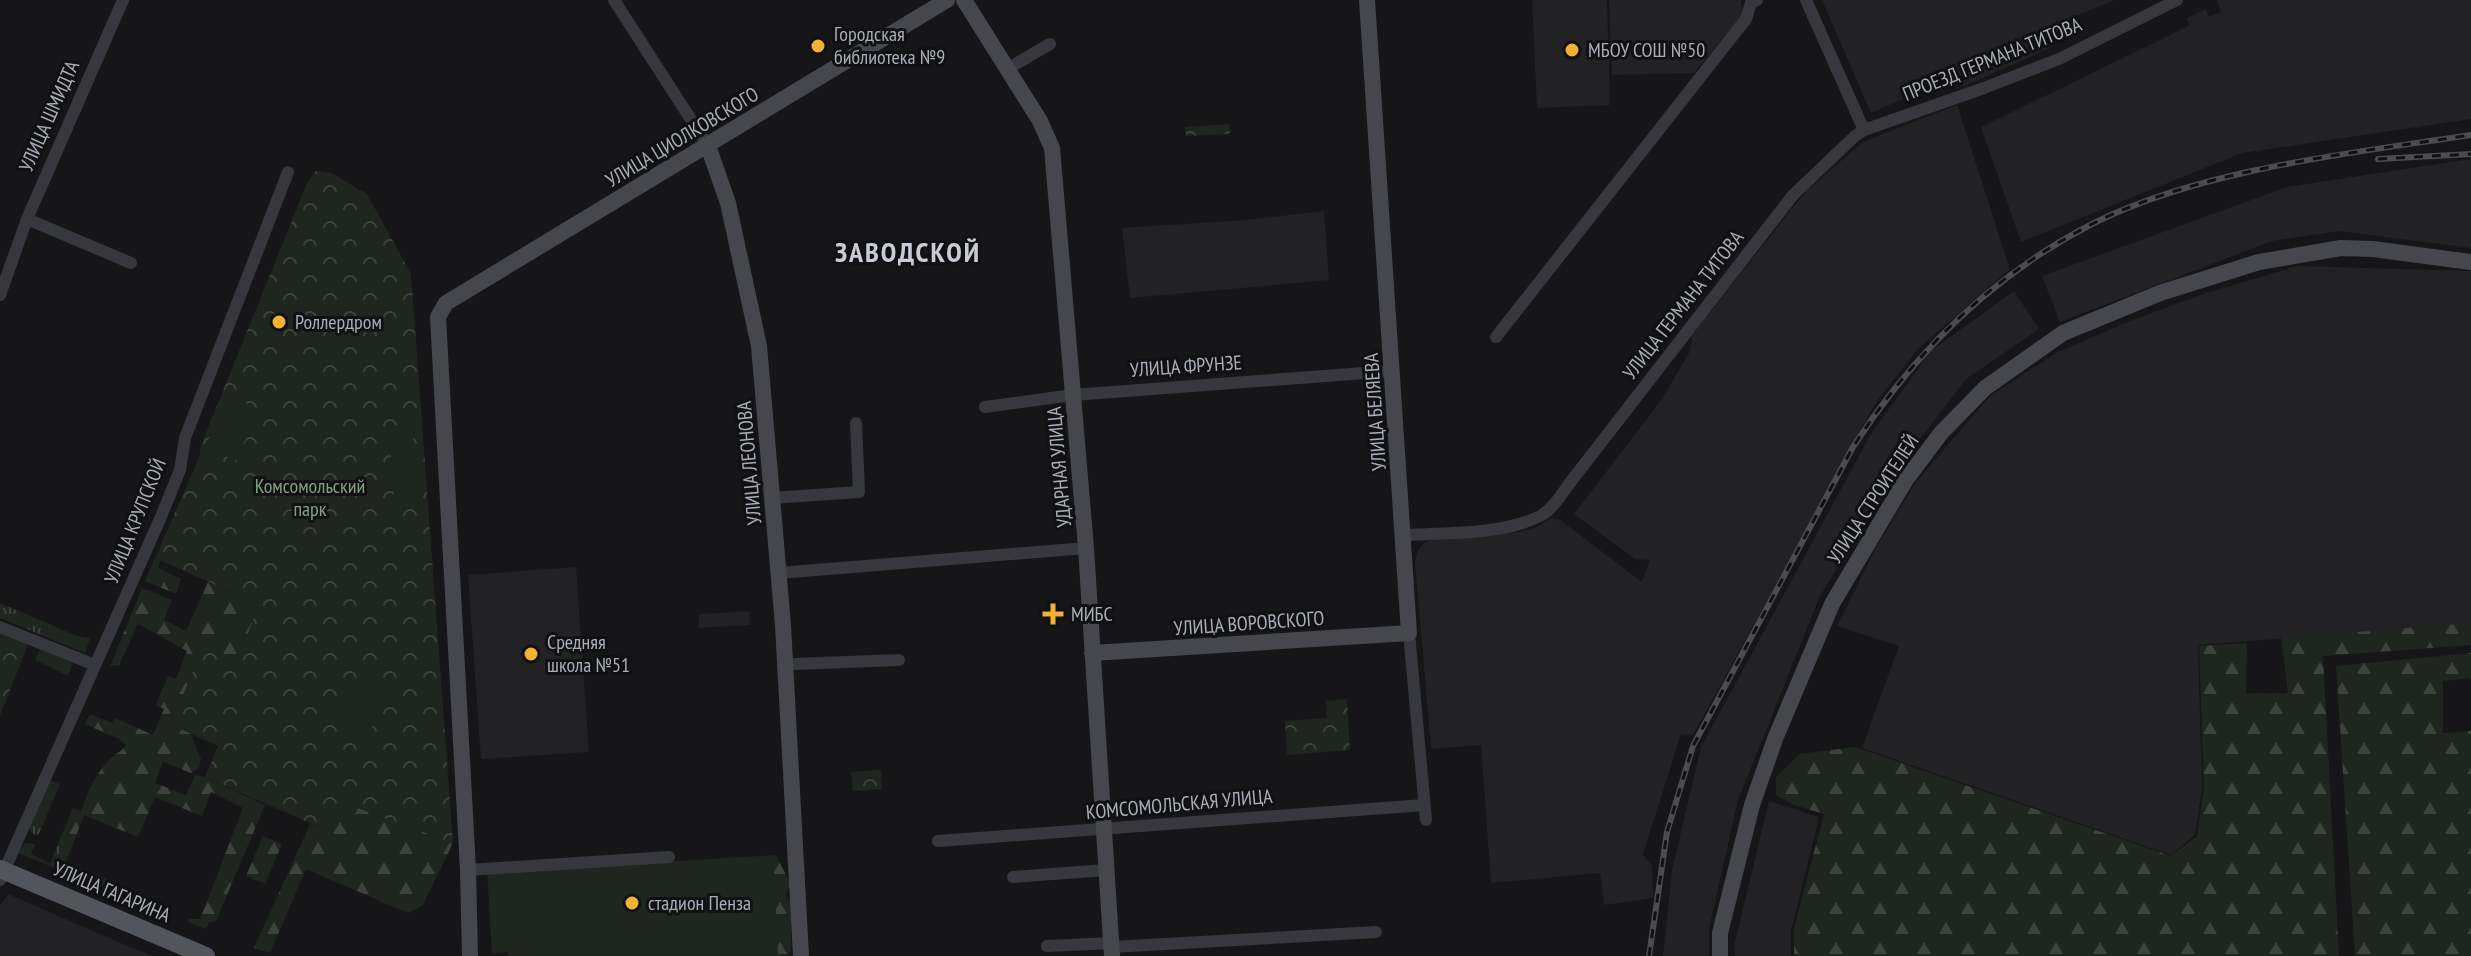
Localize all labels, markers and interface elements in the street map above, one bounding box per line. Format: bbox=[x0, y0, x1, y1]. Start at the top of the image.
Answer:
street label: ПРОЕЗД ГЕРМАНА ТИТОВА bbox=[1899, 11, 2086, 107]
place label: Городская библиотека №9 bbox=[834, 21, 945, 70]
marker: Городская библиотека №9 bbox=[809, 37, 827, 55]
place label: МБОУ СОШ №50 bbox=[1588, 37, 1705, 63]
marker: МБОУ СОШ №50 bbox=[1563, 41, 1581, 59]
street label: УЛИЦА ШМИДТА bbox=[13, 56, 85, 176]
street label: УЛИЦА ЦИОЛКОВСКОГО bbox=[601, 81, 763, 193]
street label: УЛИЦА ГЕРМАНА ТИТОВА bbox=[1617, 225, 1750, 385]
district label: ЗАВОДСКОЙ bbox=[835, 233, 981, 270]
place label: Роллердром bbox=[295, 309, 382, 335]
marker: Роллердром bbox=[270, 313, 288, 331]
street label: УЛИЦА ФРУНЗЕ bbox=[1129, 349, 1243, 383]
street label: УЛИЦА БЕЛЯЕВА bbox=[1358, 352, 1392, 472]
street label: УЛИЦА ЛЕОНОВА bbox=[731, 400, 767, 526]
street label: УДАРНАЯ УЛИЦА bbox=[1041, 405, 1077, 528]
street label: УЛИЦА СТРОИТЕЛЕЙ bbox=[1822, 429, 1924, 569]
street label: УЛИЦА КРУПСКОЙ bbox=[98, 455, 172, 587]
park label: Комсомольский парк bbox=[255, 473, 365, 522]
place label: МИБС bbox=[1071, 601, 1113, 627]
marker: МИБС bbox=[1042, 603, 1064, 625]
street label: УЛИЦА ВОРОВСКОГО bbox=[1173, 605, 1325, 641]
place label: Средняя школа №51 bbox=[547, 629, 630, 678]
marker: Средняя школа №51 bbox=[522, 645, 540, 663]
street label: КОМСОМОЛЬСКАЯ УЛИЦА bbox=[1085, 783, 1274, 825]
street label: УЛИЦА ГАГАРИНА bbox=[49, 856, 175, 929]
place label: стадион Пенза bbox=[648, 890, 751, 916]
marker: стадион Пенза bbox=[623, 894, 641, 912]

